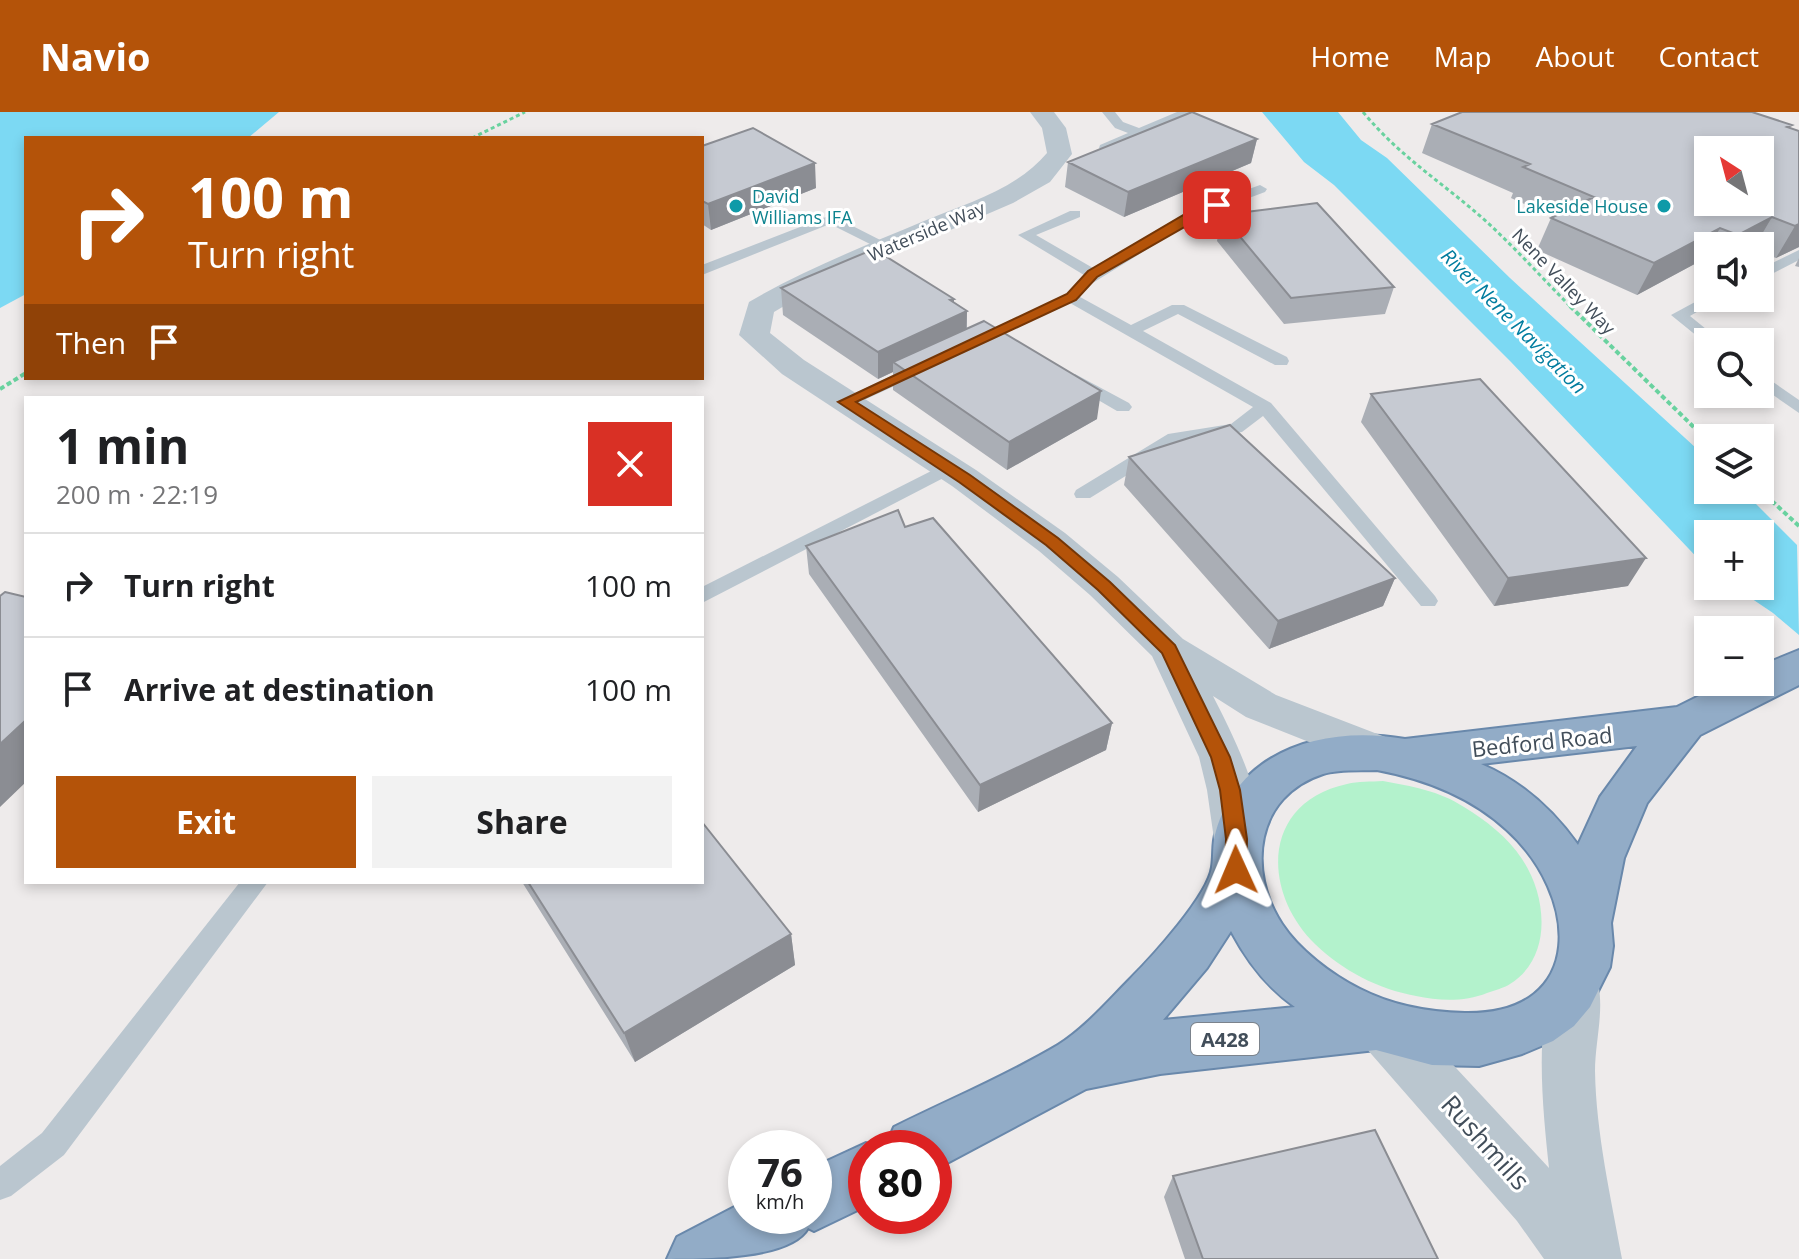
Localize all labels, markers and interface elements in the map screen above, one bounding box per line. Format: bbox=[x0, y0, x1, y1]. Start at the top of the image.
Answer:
text: Navio bbox=[40, 30, 151, 82]
text: Home bbox=[1311, 37, 1390, 75]
text: Map bbox=[1434, 37, 1492, 75]
text: About bbox=[1536, 37, 1614, 75]
text: Contact bbox=[1658, 37, 1759, 75]
north arrow bbox=[1694, 136, 1774, 216]
map controls bbox=[1694, 136, 1774, 696]
text: 100 m bbox=[188, 158, 354, 234]
icon: right bbox=[56, 168, 160, 272]
pin bbox=[1183, 171, 1251, 239]
icon: arrive bbox=[1195, 183, 1239, 227]
place label: David Williams IFA bbox=[752, 184, 853, 229]
place label: Lakeside House bbox=[1516, 194, 1648, 218]
street label: Waterside Way bbox=[864, 195, 989, 266]
marker: David Williams IFA bbox=[727, 197, 745, 215]
marker: Lakeside House bbox=[1655, 197, 1673, 215]
street label: Nene Valley Way bbox=[1507, 223, 1622, 340]
text: Turn right bbox=[188, 230, 354, 279]
button: sound bbox=[1694, 232, 1774, 312]
water label: River Nene Navigation bbox=[1435, 242, 1593, 400]
icon: arrive bbox=[142, 320, 186, 364]
text: Then bbox=[56, 322, 126, 363]
button: search bbox=[1694, 328, 1774, 408]
text: 1 min bbox=[56, 413, 189, 478]
button: close bbox=[588, 422, 672, 506]
button: layers bbox=[1694, 424, 1774, 504]
text: 200 m · 22:19 bbox=[56, 476, 218, 512]
button: + bbox=[1694, 520, 1774, 600]
icon: right bbox=[56, 563, 100, 607]
text: Turn right bbox=[124, 565, 275, 606]
text: 100 m bbox=[585, 565, 672, 606]
button: − bbox=[1694, 616, 1774, 696]
icon: arrive bbox=[56, 667, 100, 711]
text: Arrive at destination bbox=[124, 669, 435, 710]
text: 100 m bbox=[585, 669, 672, 710]
street label: Bedford Road bbox=[1470, 719, 1614, 763]
button: Exit bbox=[56, 776, 356, 868]
button: Share bbox=[372, 776, 672, 868]
position arrow bbox=[1194, 828, 1278, 912]
road number: A428 bbox=[1191, 1023, 1259, 1055]
street label: Rushmills bbox=[1434, 1087, 1538, 1197]
speed limit sign: 80 bbox=[848, 1130, 952, 1234]
text: 76 bbox=[757, 1144, 803, 1199]
text: km/h bbox=[756, 1188, 804, 1215]

